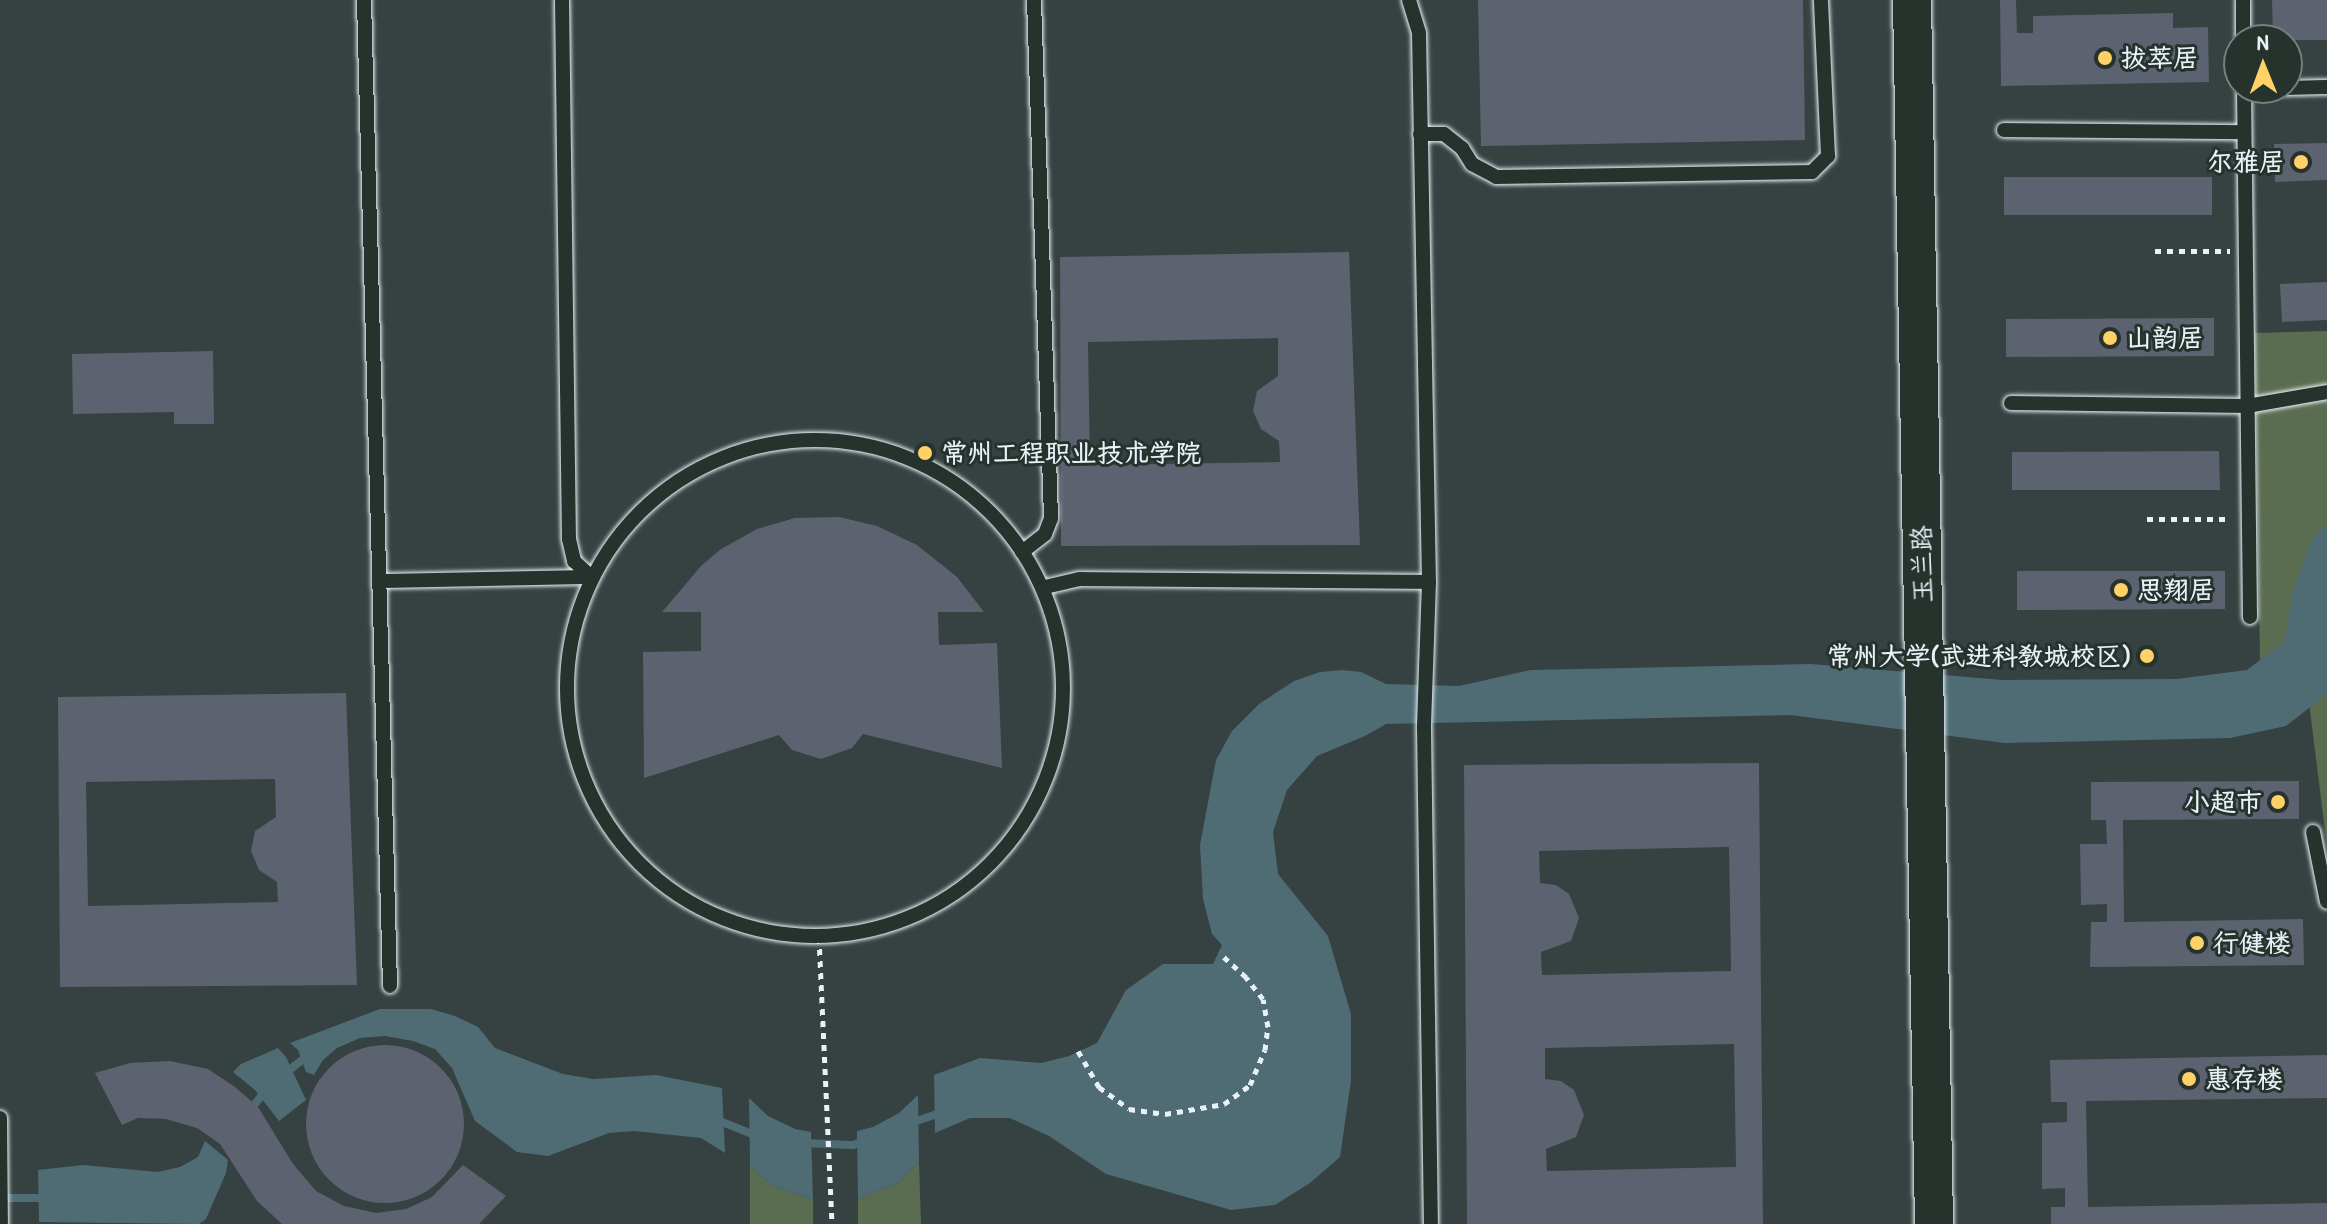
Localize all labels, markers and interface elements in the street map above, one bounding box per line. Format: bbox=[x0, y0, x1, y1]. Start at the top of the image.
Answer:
north arrow bbox=[2223, 24, 2303, 104]
text: N bbox=[2256, 27, 2269, 57]
place label: 拔萃居 bbox=[2121, 42, 2199, 74]
marker: 拔萃居 bbox=[2096, 49, 2114, 67]
place label: 尔雅居 bbox=[2207, 146, 2285, 178]
marker: 尔雅居 bbox=[2292, 153, 2310, 171]
place label: 山韵居 bbox=[2126, 322, 2204, 354]
marker: 山韵居 bbox=[2101, 329, 2119, 347]
place label: 常州工程职业技术学院 bbox=[941, 437, 1201, 469]
marker: 常州工程职业技术学院 bbox=[916, 444, 934, 462]
street label: 玉兰路 bbox=[1906, 525, 1938, 603]
place label: 思翔居 bbox=[2137, 574, 2215, 606]
marker: 思翔居 bbox=[2112, 581, 2130, 599]
place label: 常州大学(武进科教城校区) bbox=[1827, 640, 2131, 672]
marker: 常州大学(武进科教城校区) bbox=[2138, 647, 2156, 665]
place label: 小超市 bbox=[2184, 786, 2262, 818]
marker: 小超市 bbox=[2269, 793, 2287, 811]
place label: 行健楼 bbox=[2213, 927, 2291, 959]
marker: 行健楼 bbox=[2188, 934, 2206, 952]
place label: 惠存楼 bbox=[2205, 1063, 2283, 1095]
marker: 惠存楼 bbox=[2180, 1070, 2198, 1088]

